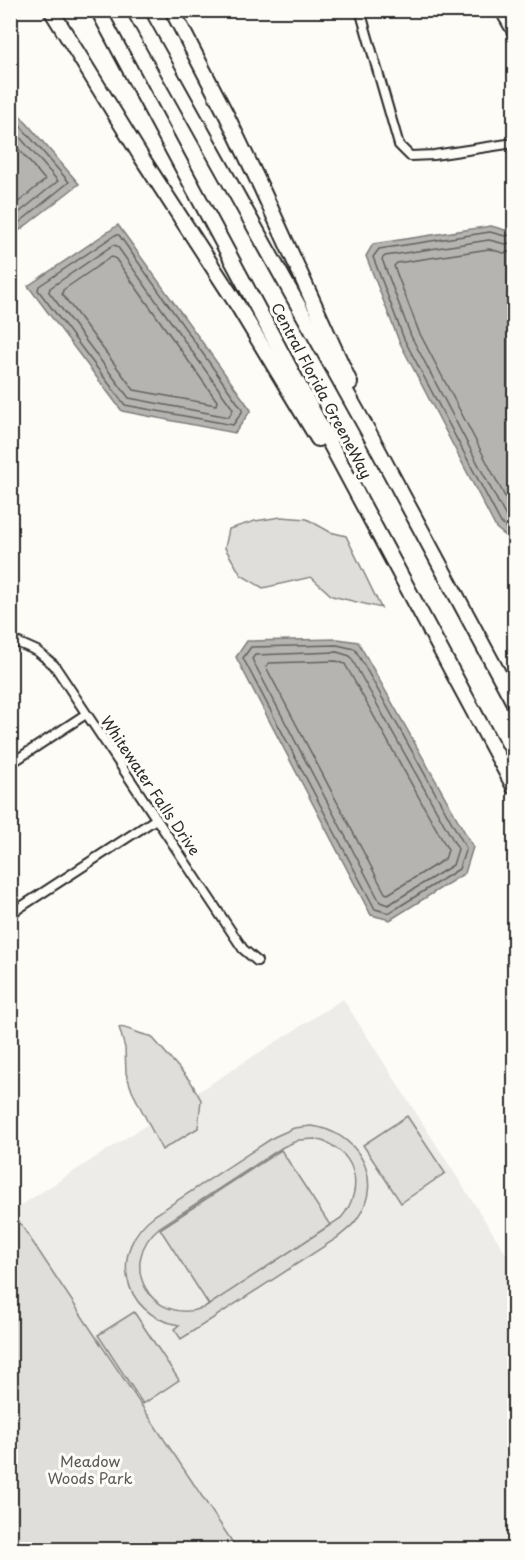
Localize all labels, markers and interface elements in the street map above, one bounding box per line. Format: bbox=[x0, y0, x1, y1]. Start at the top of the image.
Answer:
street label: Central Florida GreeneWay bbox=[266, 298, 379, 483]
street label: Whitewater Falls Drive bbox=[96, 711, 207, 860]
park label: Meadow Woods Park bbox=[47, 1449, 133, 1489]

